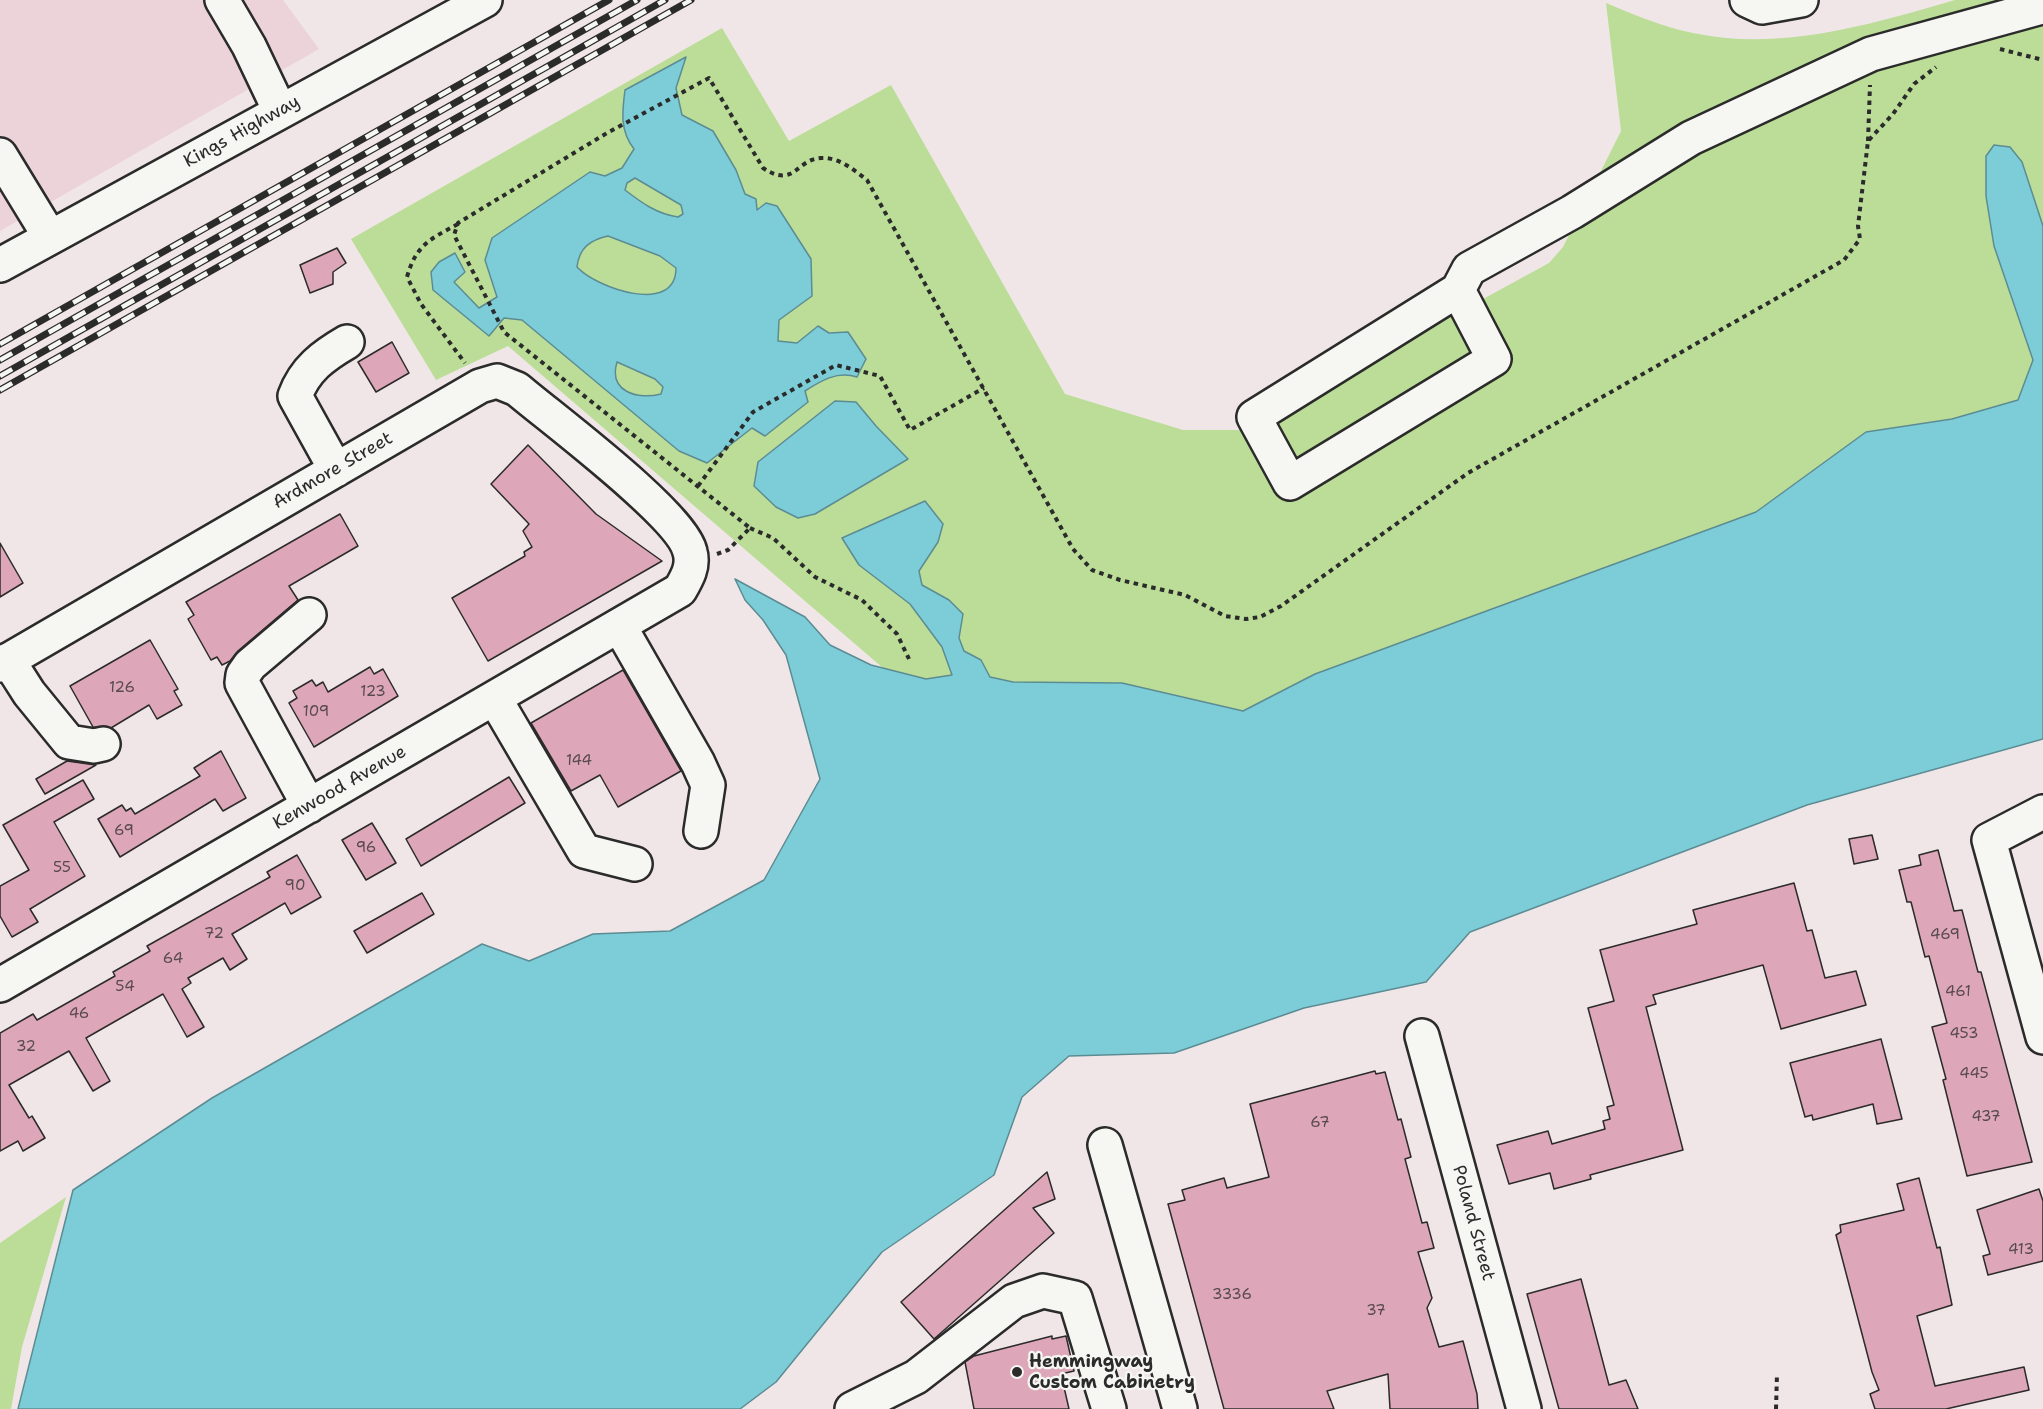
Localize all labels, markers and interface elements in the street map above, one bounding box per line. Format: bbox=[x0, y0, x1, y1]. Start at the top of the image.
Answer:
street label: Kings Highway bbox=[180, 91, 304, 173]
street label: Ardmore Street bbox=[269, 428, 397, 514]
house number: 126 bbox=[109, 679, 135, 697]
house number: 123 bbox=[360, 683, 386, 701]
house number: 109 bbox=[303, 703, 329, 721]
street label: Kenwood Avenue bbox=[270, 741, 410, 835]
house number: 144 bbox=[566, 752, 592, 770]
house number: 69 bbox=[114, 822, 134, 840]
house number: 96 bbox=[356, 839, 376, 857]
house number: 55 bbox=[53, 859, 71, 877]
house number: 90 bbox=[285, 877, 305, 895]
house number: 72 bbox=[204, 925, 224, 943]
house number: 469 bbox=[1930, 926, 1960, 944]
house number: 64 bbox=[163, 950, 183, 968]
house number: 54 bbox=[115, 978, 135, 996]
house number: 461 bbox=[1945, 983, 1971, 1001]
house number: 46 bbox=[69, 1005, 89, 1023]
house number: 453 bbox=[1949, 1025, 1979, 1043]
house number: 32 bbox=[16, 1038, 36, 1056]
house number: 445 bbox=[1959, 1065, 1989, 1083]
house number: 437 bbox=[1971, 1108, 2001, 1126]
house number: 67 bbox=[1310, 1114, 1330, 1132]
street label: Poland Street bbox=[1447, 1163, 1499, 1283]
house number: 413 bbox=[2008, 1241, 2034, 1259]
house number: 3336 bbox=[1212, 1286, 1252, 1304]
house number: 37 bbox=[1366, 1302, 1386, 1320]
place label: Hemmingway Custom Cabinetry bbox=[1029, 1351, 1195, 1394]
marker: Hemmingway Custom Cabinetry bbox=[1010, 1365, 1024, 1379]

